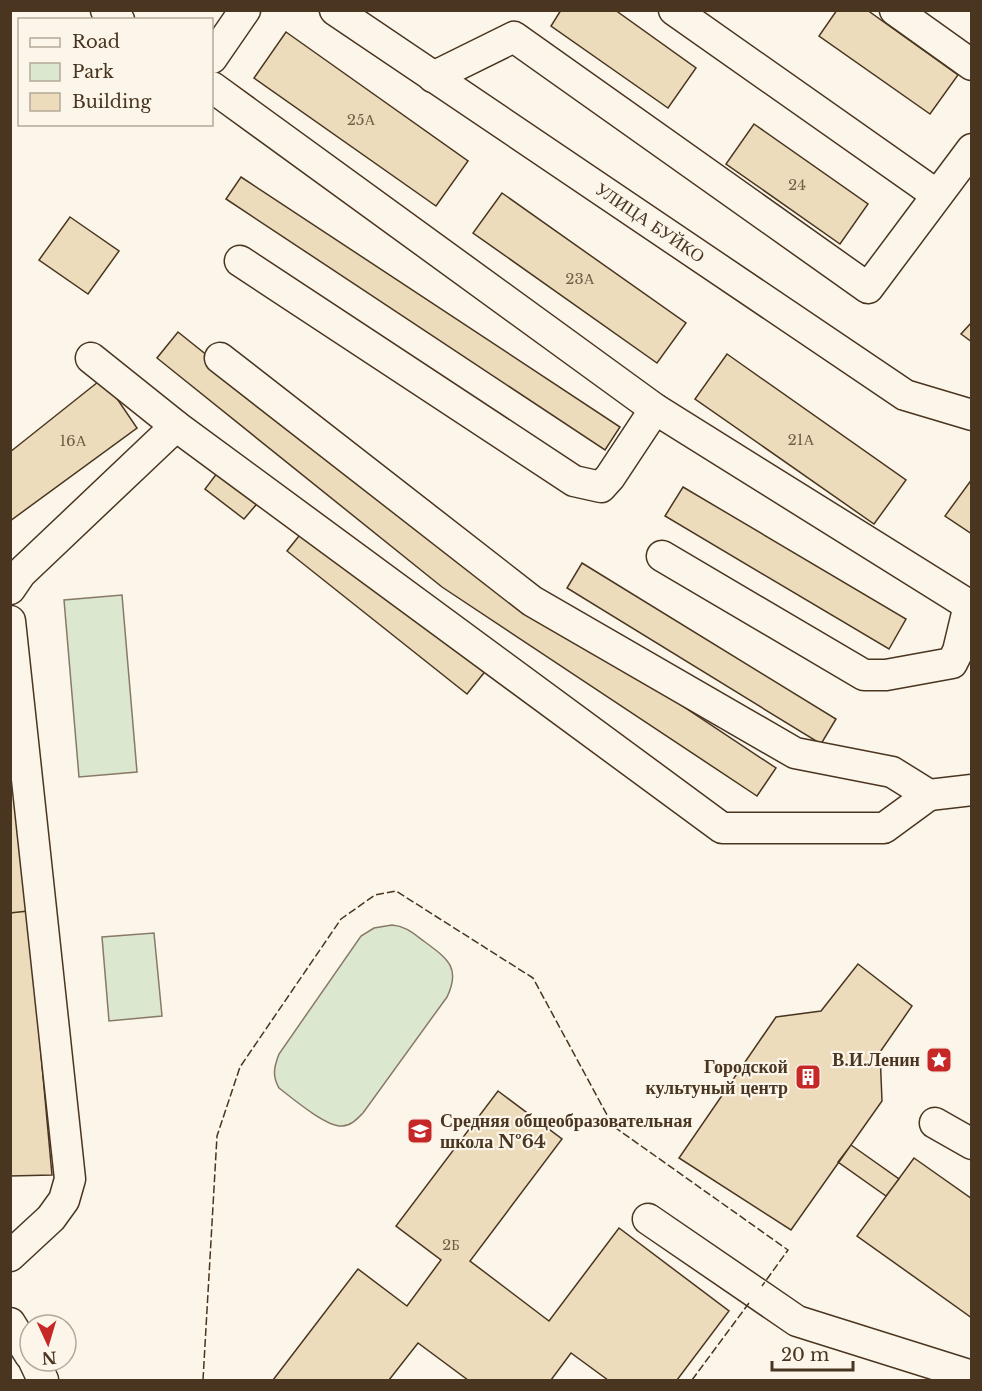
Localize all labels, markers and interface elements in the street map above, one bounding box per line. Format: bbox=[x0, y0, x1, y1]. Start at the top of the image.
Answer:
legend bbox=[18, 18, 213, 126]
text: Road bbox=[72, 31, 120, 53]
text: Park bbox=[72, 61, 114, 83]
text: Building bbox=[72, 91, 151, 113]
house number: 25А bbox=[347, 110, 375, 129]
house number: 24 bbox=[788, 175, 806, 194]
street label: УЛИЦА БУЙКО bbox=[591, 178, 709, 267]
house number: 23А bbox=[565, 269, 595, 288]
house number: 21А bbox=[788, 430, 815, 449]
house number: 16А bbox=[59, 431, 87, 450]
place icon: В.И.Ленин bbox=[924, 1045, 954, 1075]
place label: В.И.Ленин bbox=[832, 1049, 920, 1071]
place label: Городской культуный центр bbox=[645, 1056, 788, 1099]
building icon: Городской культуный центр bbox=[793, 1062, 823, 1092]
place label: Средняя общеобразовательная школа №64 bbox=[440, 1110, 692, 1153]
school or university icon: Средняя общеобразовательная школа №64 bbox=[405, 1116, 435, 1146]
house number: 2Б bbox=[442, 1235, 460, 1254]
north arrow bbox=[18, 1313, 78, 1373]
scale bar bbox=[772, 1334, 853, 1372]
text: 20 m bbox=[781, 1344, 829, 1366]
text: N bbox=[41, 1347, 57, 1368]

